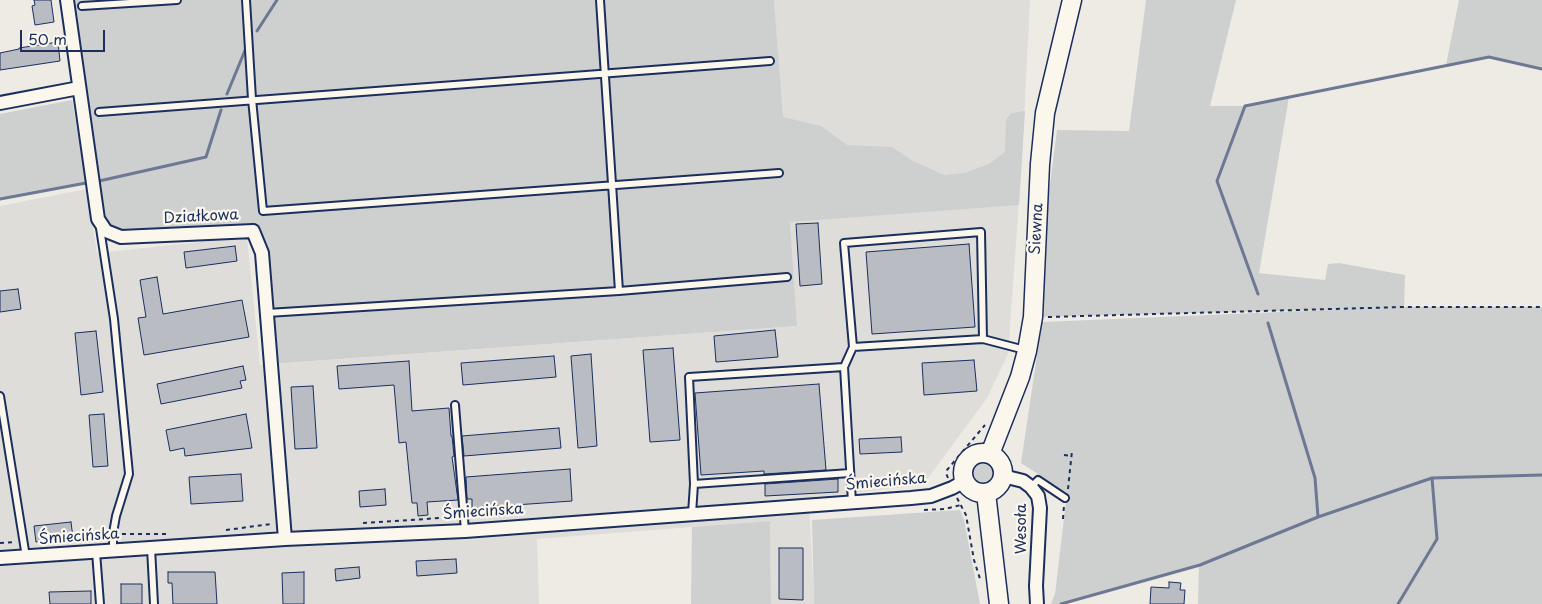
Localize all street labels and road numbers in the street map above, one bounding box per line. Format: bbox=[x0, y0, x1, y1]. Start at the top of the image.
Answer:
street label: Siewna bbox=[1027, 203, 1047, 255]
street label: Działkowa bbox=[163, 206, 239, 228]
street label: Śmiecińska bbox=[845, 470, 927, 494]
street label: Śmiecińska bbox=[442, 500, 524, 524]
street label: Wesoła bbox=[1013, 504, 1031, 554]
street label: Śmiecińska bbox=[38, 525, 120, 549]

